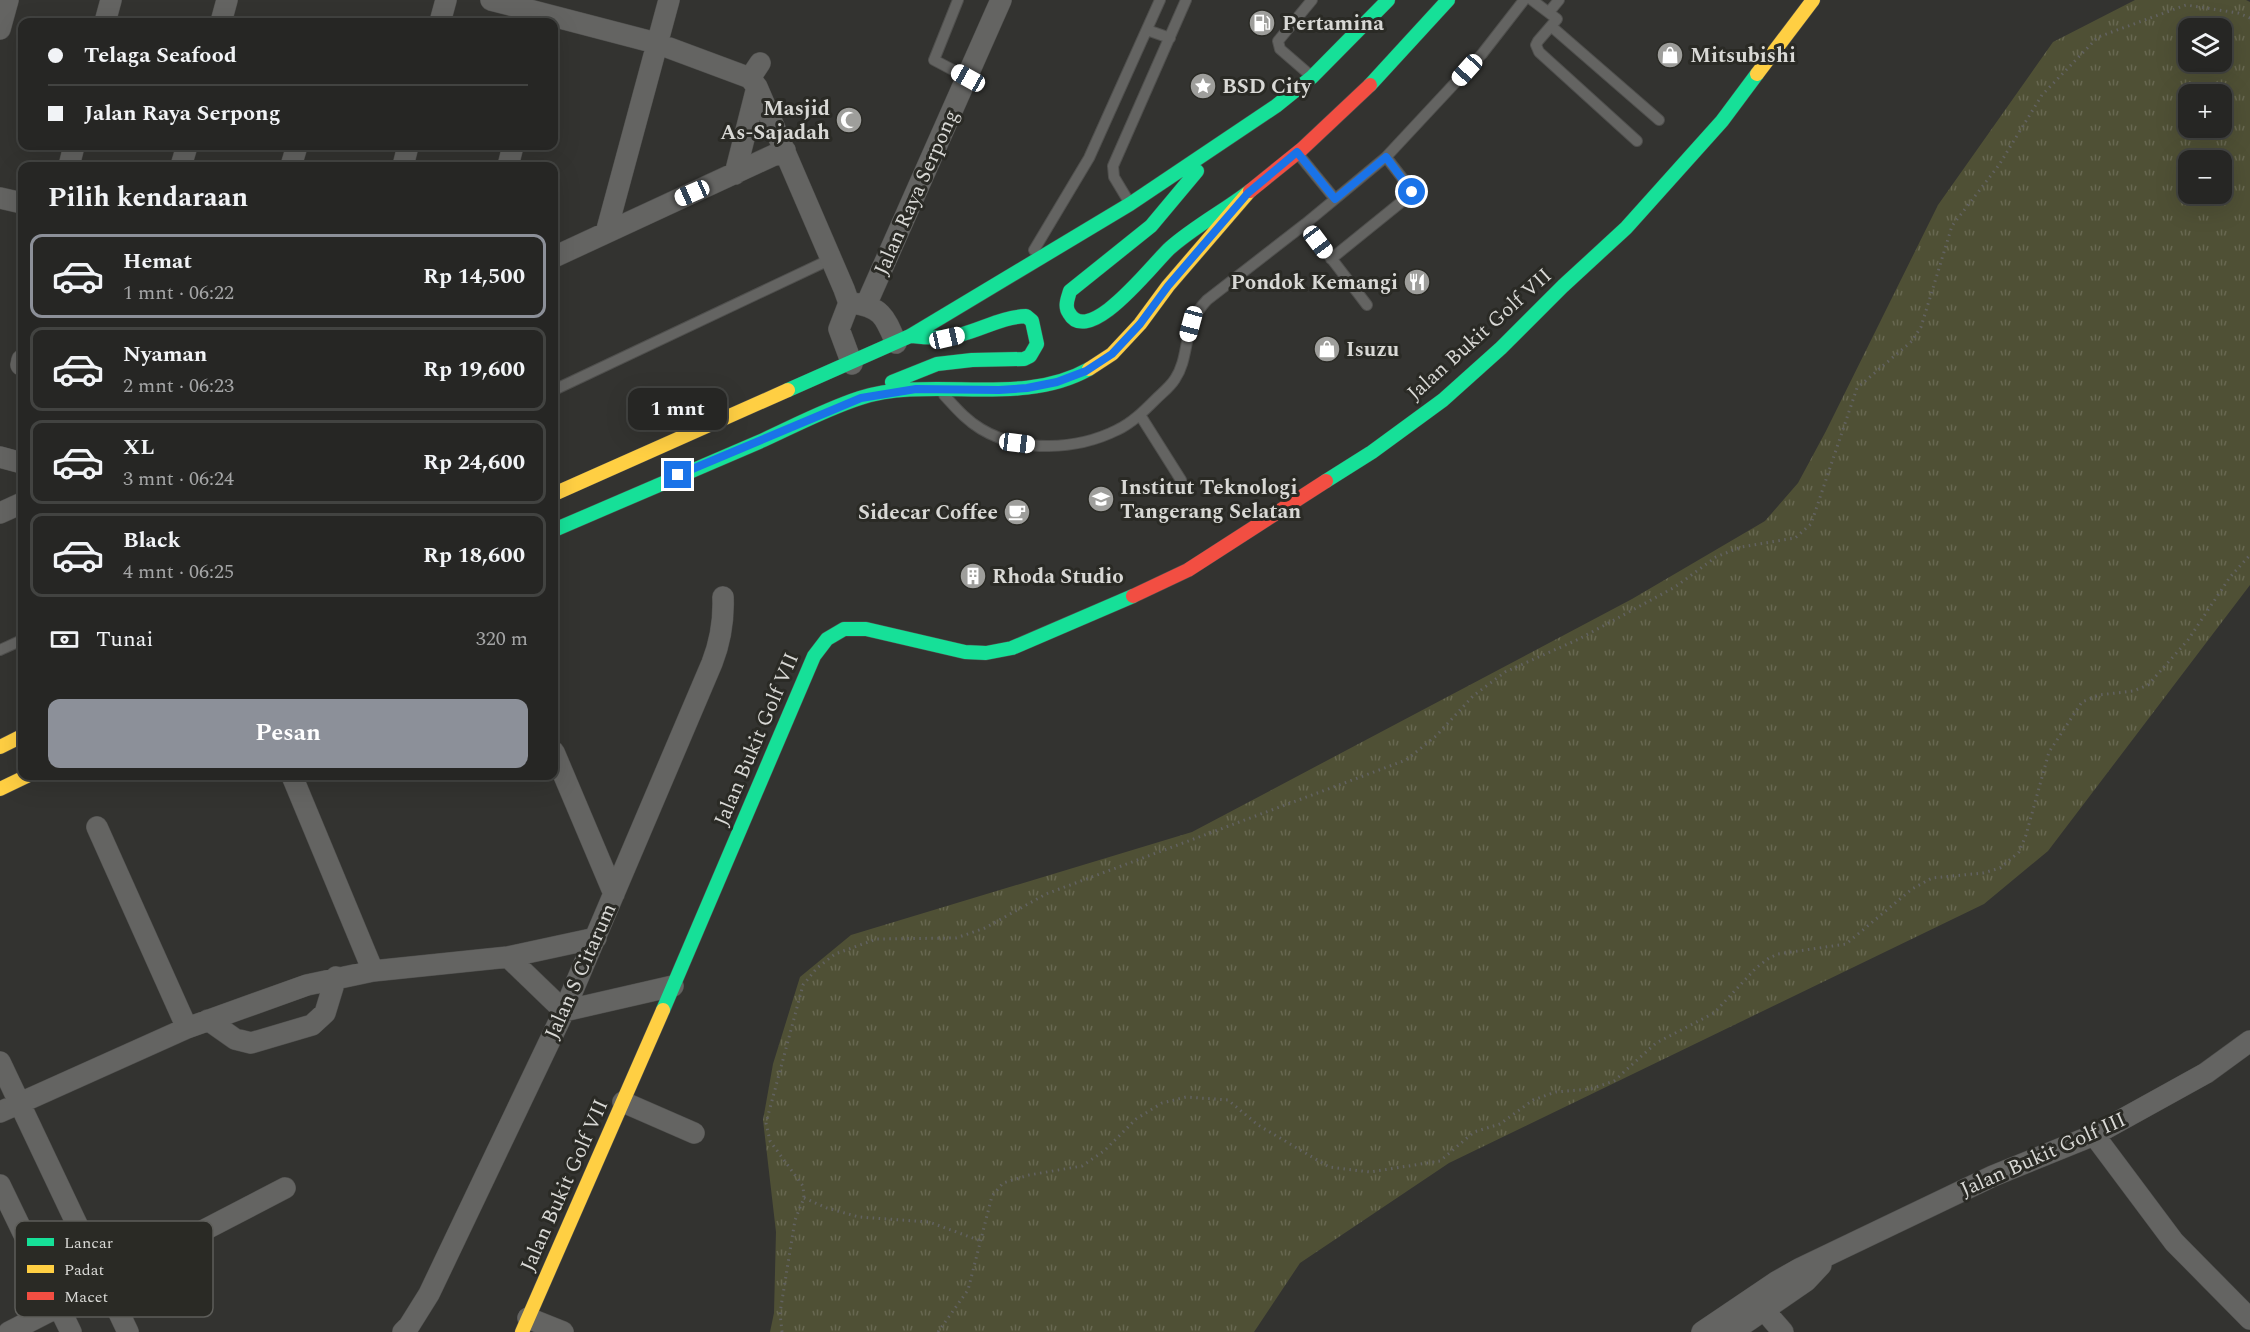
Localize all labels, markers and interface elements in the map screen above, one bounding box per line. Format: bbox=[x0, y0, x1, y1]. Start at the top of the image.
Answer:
fuel station icon: Pertamina bbox=[1247, 8, 1277, 38]
place label: Pertamina bbox=[1282, 8, 1384, 40]
map controls bbox=[2178, 18, 2232, 204]
button: layers bbox=[2178, 18, 2232, 72]
text: Telaga Seafood bbox=[84, 39, 237, 72]
shop icon: Mitsubishi bbox=[1655, 40, 1685, 70]
place label: Mitsubishi bbox=[1690, 40, 1796, 72]
car bbox=[1448, 51, 1486, 89]
car bbox=[948, 61, 988, 95]
place icon: BSD City bbox=[1188, 71, 1218, 101]
place label: BSD City bbox=[1222, 71, 1312, 103]
button: + bbox=[2178, 84, 2232, 138]
place label: Masjid As-Sajadah bbox=[720, 93, 830, 149]
text: Jalan Raya Serpong bbox=[84, 97, 281, 130]
street label: Jalan Raya Serpong bbox=[866, 104, 968, 280]
mosque icon: Masjid As-Sajadah bbox=[834, 105, 864, 135]
button: − bbox=[2178, 150, 2232, 204]
text: Pilih kendaraan bbox=[48, 177, 248, 219]
car bbox=[672, 177, 712, 209]
route start bbox=[1398, 178, 1425, 205]
car bbox=[1300, 222, 1336, 262]
text: Hemat bbox=[123, 245, 192, 278]
icon: car bbox=[51, 249, 105, 303]
text: Rp 14,500 bbox=[423, 260, 525, 293]
street label: Jalan Bukit Golf VII bbox=[1400, 261, 1559, 409]
place label: Pondok Kemangi bbox=[1231, 267, 1398, 299]
restaurant icon: Pondok Kemangi bbox=[1402, 267, 1432, 297]
text: 1 mnt · 06:22 bbox=[123, 278, 234, 308]
car bbox=[1178, 304, 1204, 344]
car bbox=[927, 325, 967, 351]
shop icon: Isuzu bbox=[1312, 334, 1342, 364]
place label: Isuzu bbox=[1346, 334, 1400, 366]
text: Nyaman bbox=[123, 338, 207, 371]
icon: car bbox=[51, 342, 105, 396]
text: Rp 19,600 bbox=[423, 353, 525, 386]
text: 2 mnt · 06:23 bbox=[123, 371, 234, 401]
callout: 1 mnt bbox=[628, 388, 728, 430]
text: 1 mnt bbox=[650, 394, 705, 424]
text: XL bbox=[123, 431, 154, 464]
car bbox=[998, 432, 1036, 454]
icon: car bbox=[51, 435, 105, 489]
text: Rp 24,600 bbox=[423, 446, 525, 479]
route end bbox=[664, 461, 691, 488]
text: 3 mnt · 06:24 bbox=[123, 464, 234, 494]
place label: Institut Teknologi Tangerang Selatan bbox=[1120, 472, 1301, 528]
school or university icon: Institut Teknologi Tangerang Selatan bbox=[1086, 484, 1116, 514]
place label: Sidecar Coffee bbox=[858, 497, 998, 529]
cafe icon: Sidecar Coffee bbox=[1002, 497, 1032, 527]
text: Black bbox=[123, 524, 181, 557]
icon: car bbox=[51, 528, 105, 582]
text: Rp 18,600 bbox=[423, 539, 525, 572]
text: 4 mnt · 06:25 bbox=[123, 557, 234, 587]
building icon: Rhoda Studio bbox=[958, 561, 988, 591]
place label: Rhoda Studio bbox=[992, 561, 1124, 593]
icon: cash bbox=[48, 623, 81, 656]
text: Tunai bbox=[96, 623, 153, 656]
text: 320 m bbox=[476, 624, 528, 654]
street label: Jalan Bukit Golf VII bbox=[706, 648, 808, 831]
button: Pesan bbox=[48, 699, 528, 768]
street label: Jalan S Citarum bbox=[537, 898, 625, 1044]
street label: Jalan Bukit Golf VII bbox=[513, 1094, 617, 1277]
street label: Jalan Bukit Golf III bbox=[1955, 1104, 2131, 1206]
legend bbox=[15, 1221, 213, 1317]
text: Lancar bbox=[64, 1231, 113, 1255]
text: Padat bbox=[64, 1258, 104, 1282]
text: Macet bbox=[64, 1285, 109, 1309]

